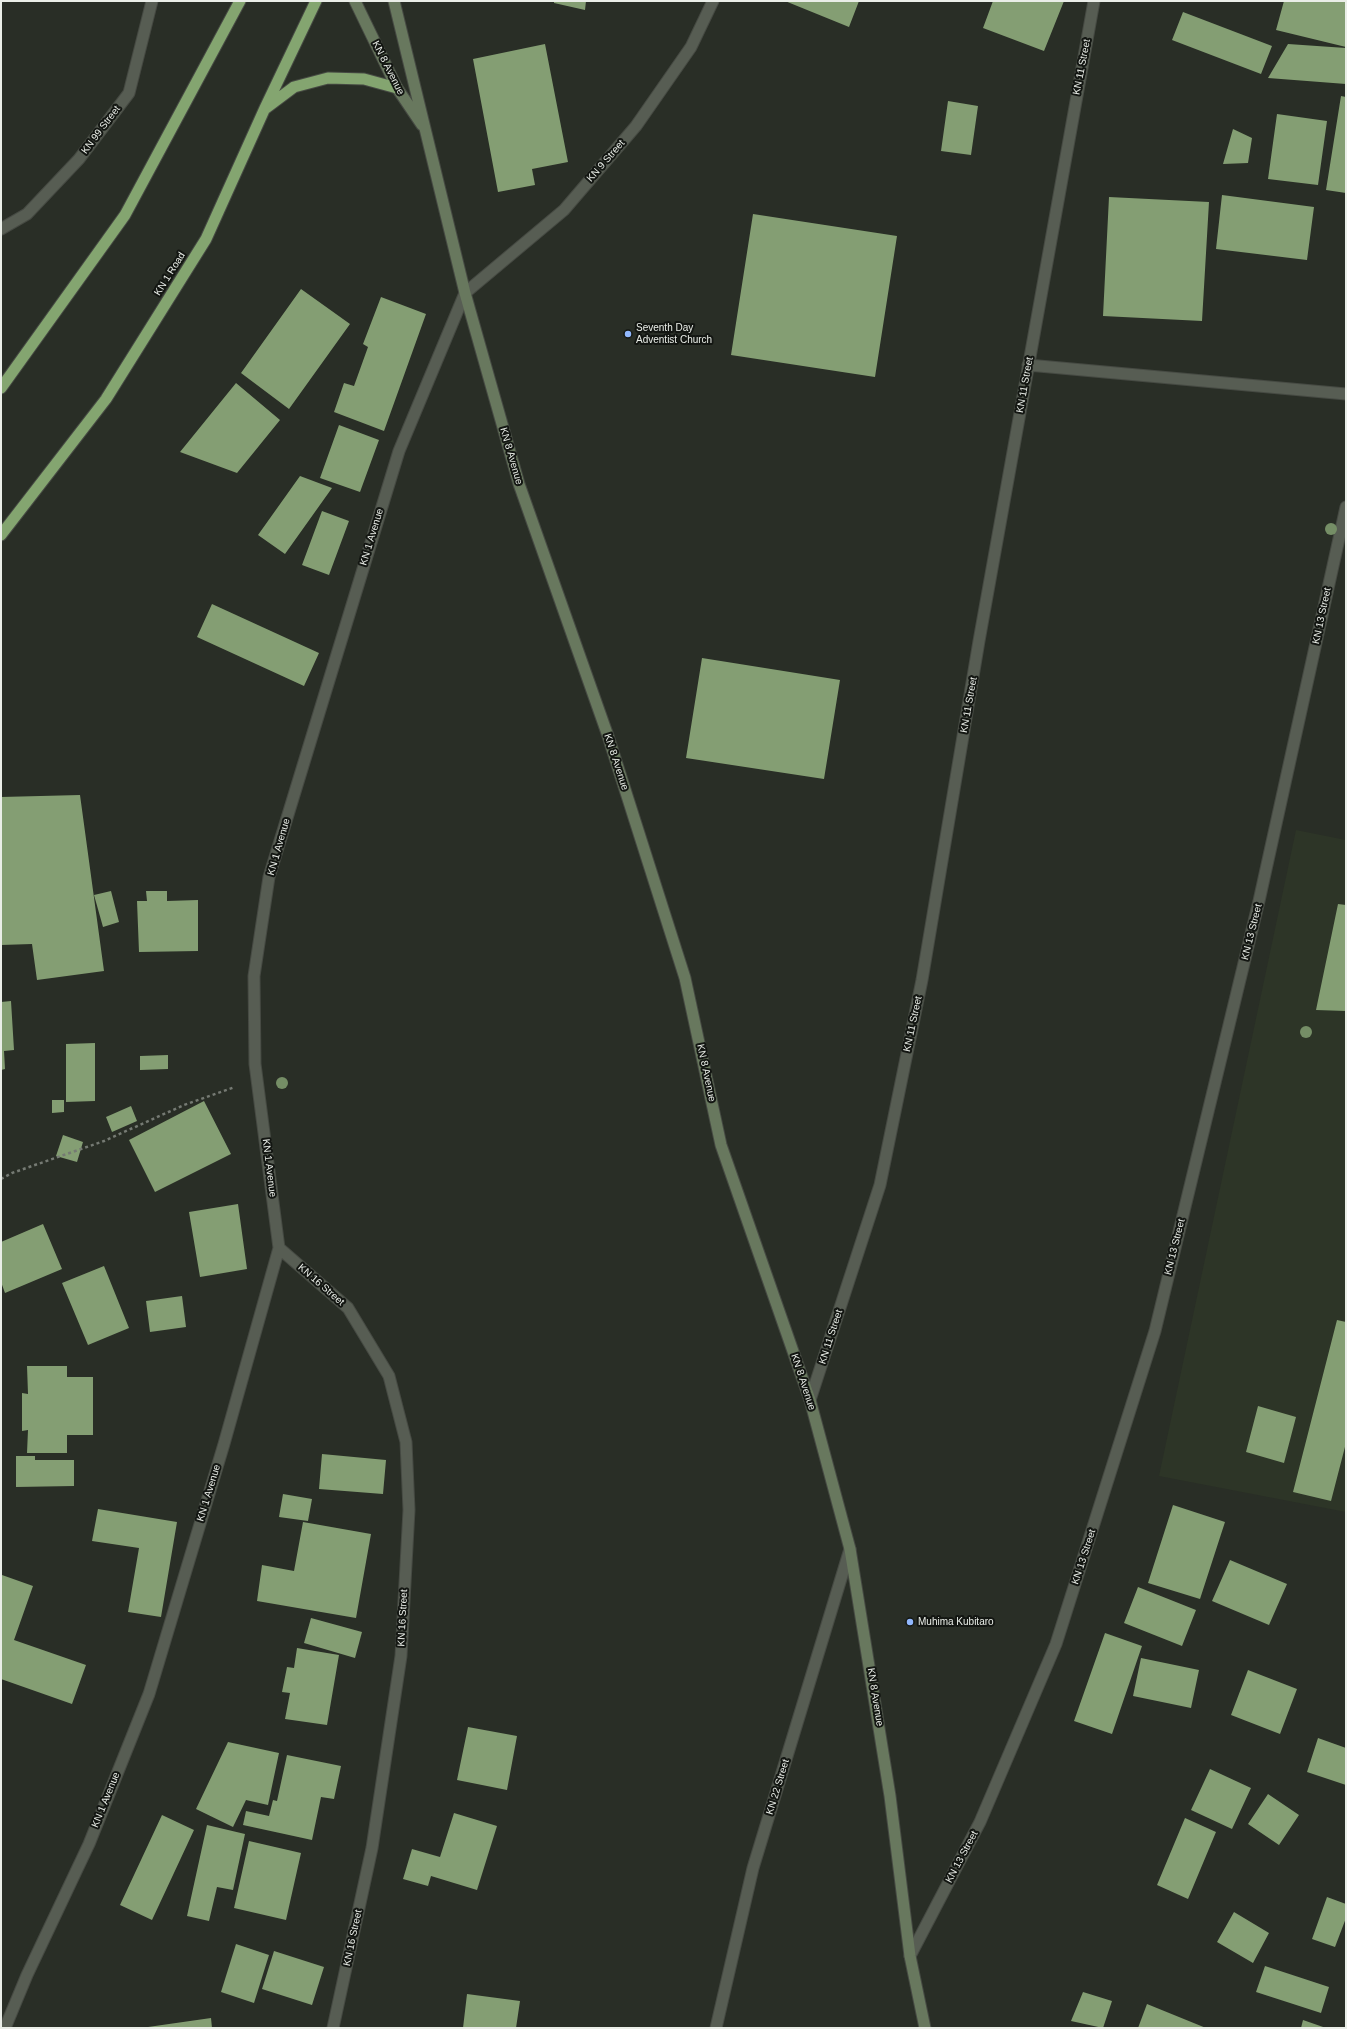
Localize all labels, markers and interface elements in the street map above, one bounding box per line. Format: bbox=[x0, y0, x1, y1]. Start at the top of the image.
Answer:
street label: KN 11 Street bbox=[1071, 38, 1093, 96]
street label: KN 8 Avenue bbox=[369, 39, 407, 97]
street label: KN 99 Street bbox=[79, 104, 123, 156]
street label: KN 9 Street bbox=[585, 138, 627, 184]
street label: KN 1 Road bbox=[152, 250, 188, 298]
place label: Seventh Day Adventist Church bbox=[636, 322, 712, 346]
marker: Seventh Day Adventist Church bbox=[623, 329, 633, 339]
street label: KN 11 Street bbox=[1014, 356, 1036, 414]
street label: KN 8 Avenue bbox=[497, 426, 525, 486]
street label: KN 1 Avenue bbox=[358, 507, 386, 567]
street label: KN 13 Street bbox=[1310, 587, 1334, 645]
street label: KN 11 Street bbox=[958, 676, 980, 734]
street label: KN 8 Avenue bbox=[601, 732, 631, 792]
street label: KN 1 Avenue bbox=[265, 817, 293, 877]
street label: KN 13 Street bbox=[1239, 903, 1265, 961]
street label: KN 11 Street bbox=[901, 995, 925, 1053]
street label: KN 8 Avenue bbox=[694, 1043, 718, 1103]
street label: KN 1 Avenue bbox=[259, 1138, 279, 1198]
street label: KN 13 Street bbox=[1162, 1218, 1188, 1276]
street label: KN 16 Street bbox=[295, 1262, 347, 1308]
street label: KN 11 Street bbox=[817, 1308, 845, 1366]
street label: KN 8 Avenue bbox=[788, 1352, 818, 1412]
street label: KN 1 Avenue bbox=[195, 1463, 223, 1523]
street label: KN 13 Street bbox=[1069, 1528, 1099, 1586]
street label: KN 16 Street bbox=[396, 1589, 410, 1647]
place label: Muhima Kubitaro bbox=[918, 1616, 994, 1628]
marker: Muhima Kubitaro bbox=[905, 1617, 915, 1627]
street label: KN 8 Avenue bbox=[864, 1667, 886, 1727]
street label: KN 22 Street bbox=[764, 1758, 792, 1816]
street label: KN 1 Avenue bbox=[89, 1771, 123, 1829]
street label: KN 13 Street bbox=[943, 1829, 981, 1885]
street label: KN 16 Street bbox=[341, 1909, 365, 1967]

